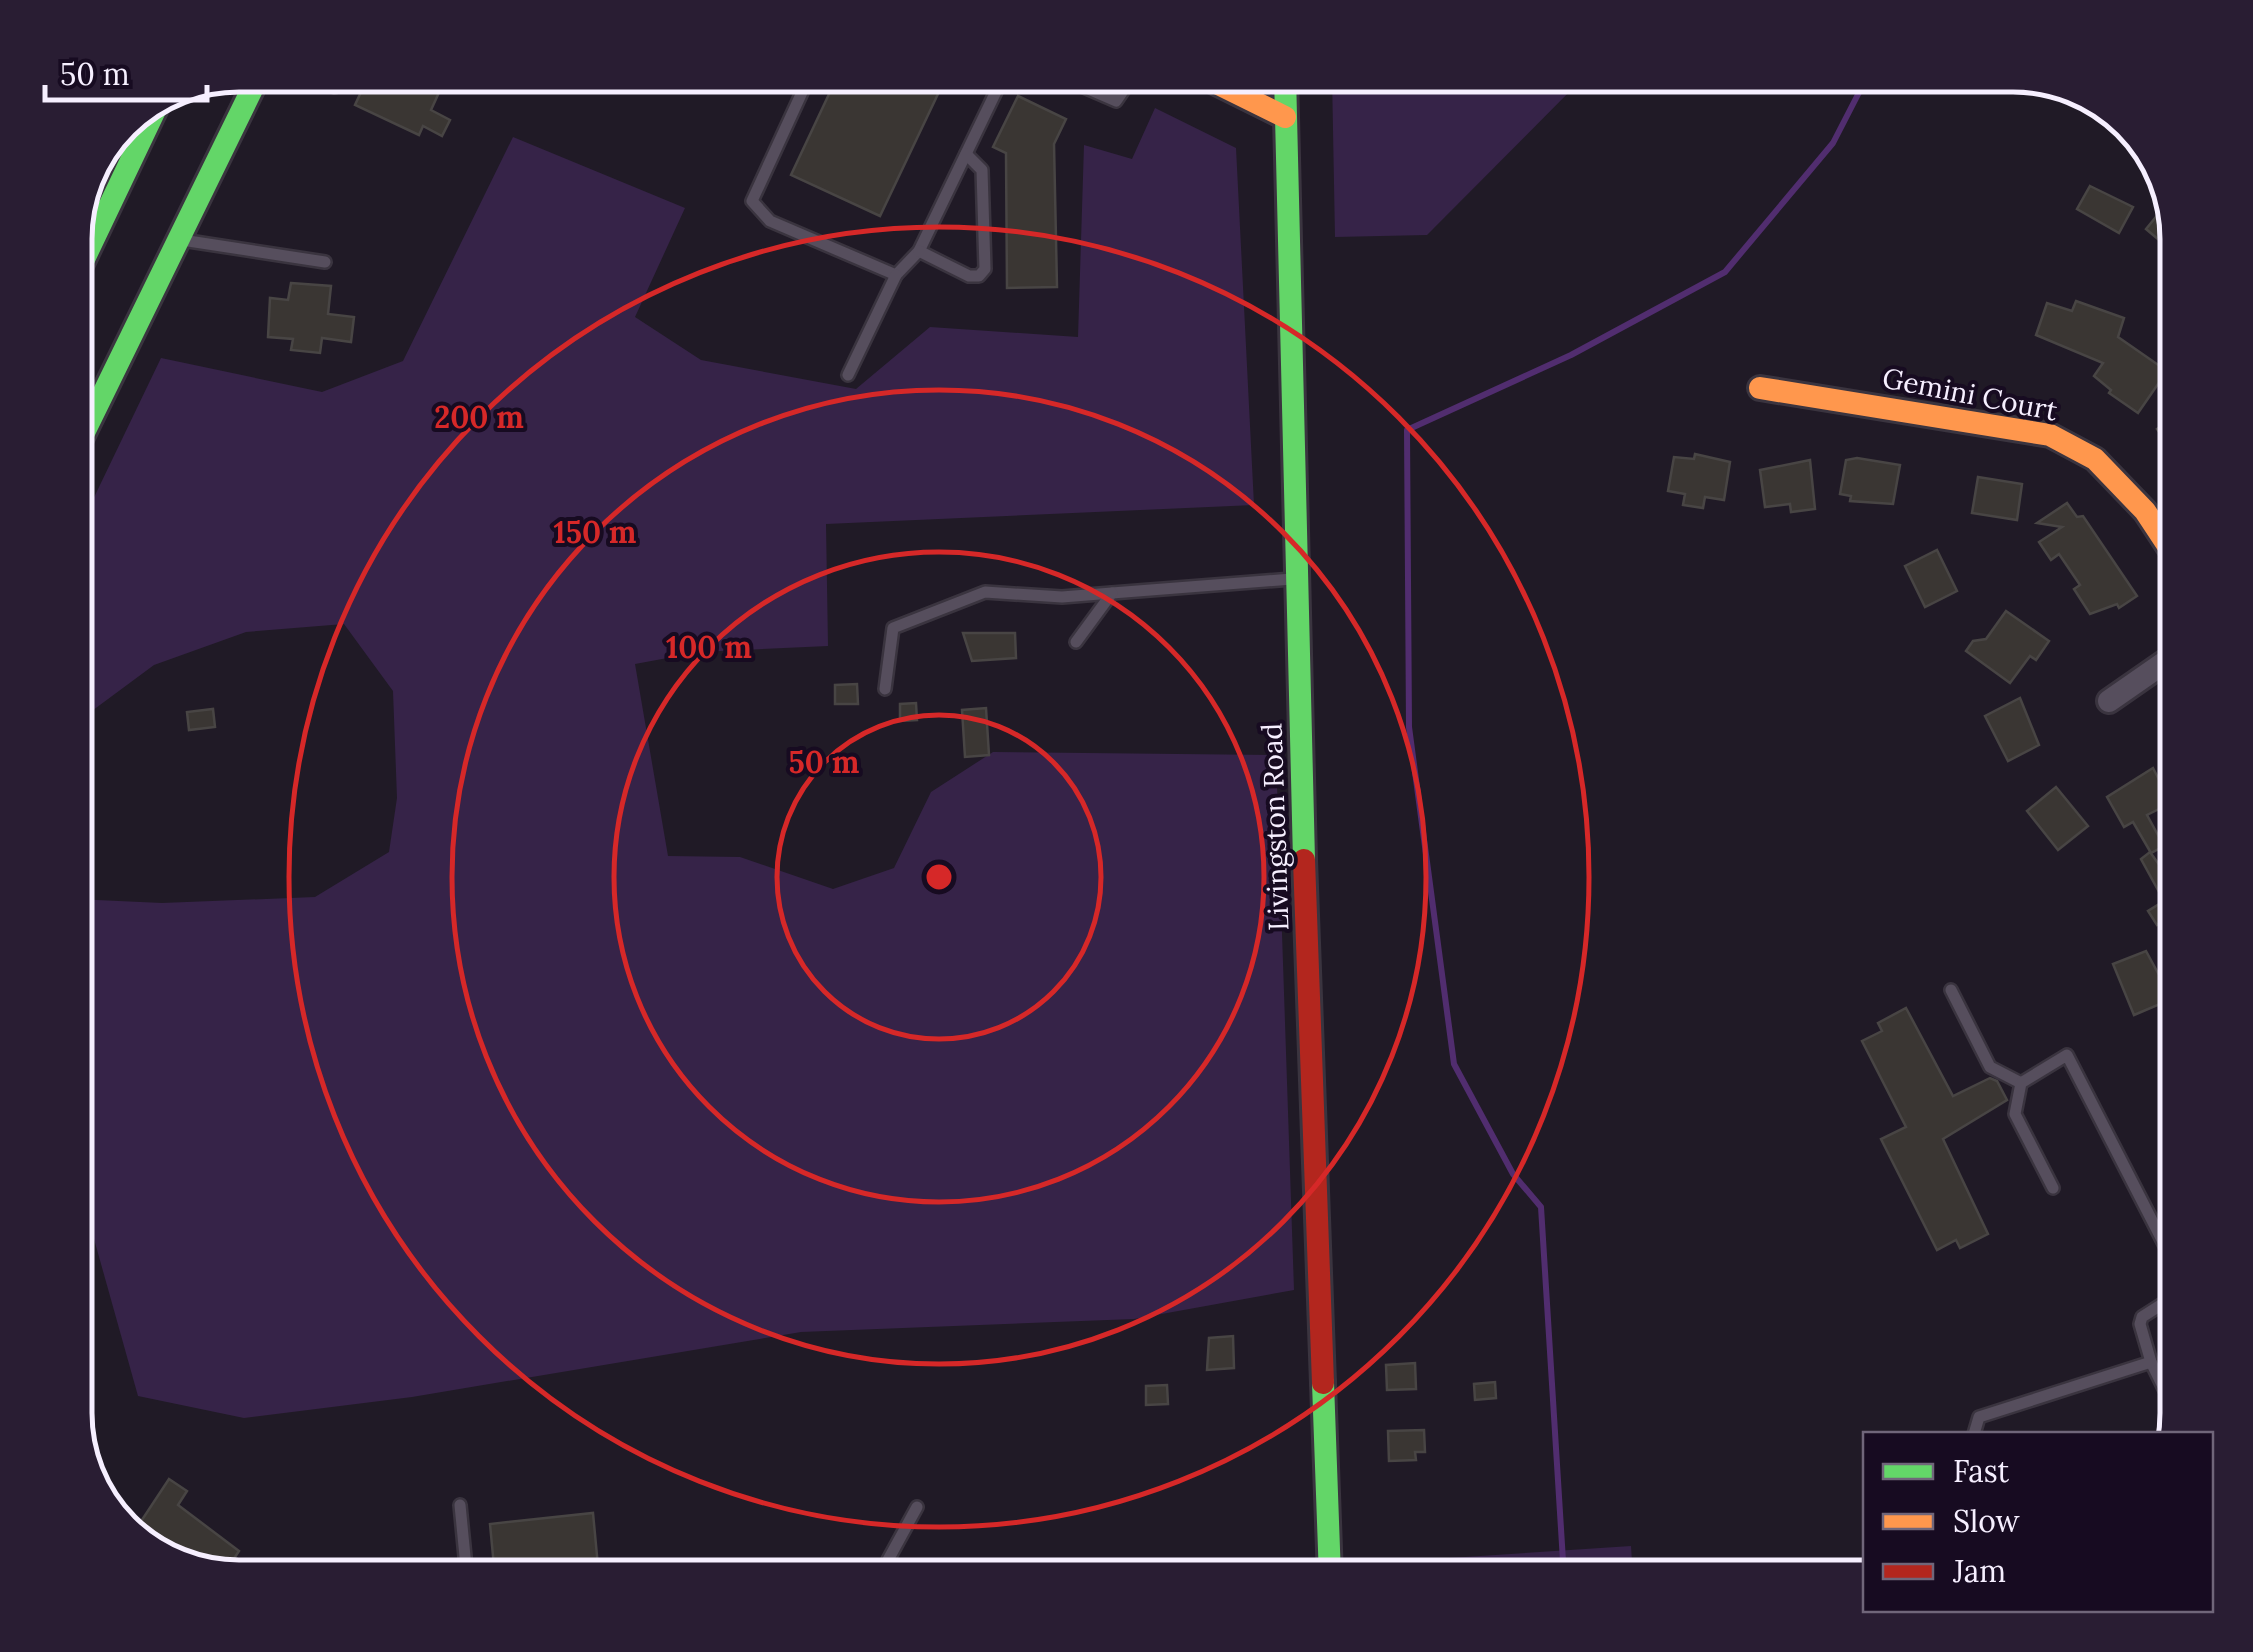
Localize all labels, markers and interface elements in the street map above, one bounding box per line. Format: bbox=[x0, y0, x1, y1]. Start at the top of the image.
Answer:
scale bar bbox=[45, 40, 208, 102]
text: 50 m bbox=[60, 55, 130, 93]
street label: Gemini Court bbox=[1879, 359, 2061, 429]
text: 200 m bbox=[434, 398, 524, 436]
text: 150 m bbox=[554, 513, 637, 551]
text: 100 m bbox=[666, 628, 752, 666]
street label: Livingston Road bbox=[1253, 722, 1297, 932]
text: 50 m bbox=[789, 743, 860, 781]
centre of rings bbox=[921, 859, 957, 895]
legend bbox=[1863, 1432, 2213, 1612]
text: Fast bbox=[1953, 1452, 2010, 1490]
text: Slow bbox=[1953, 1502, 2019, 1540]
text: Jam bbox=[1952, 1552, 2006, 1590]

